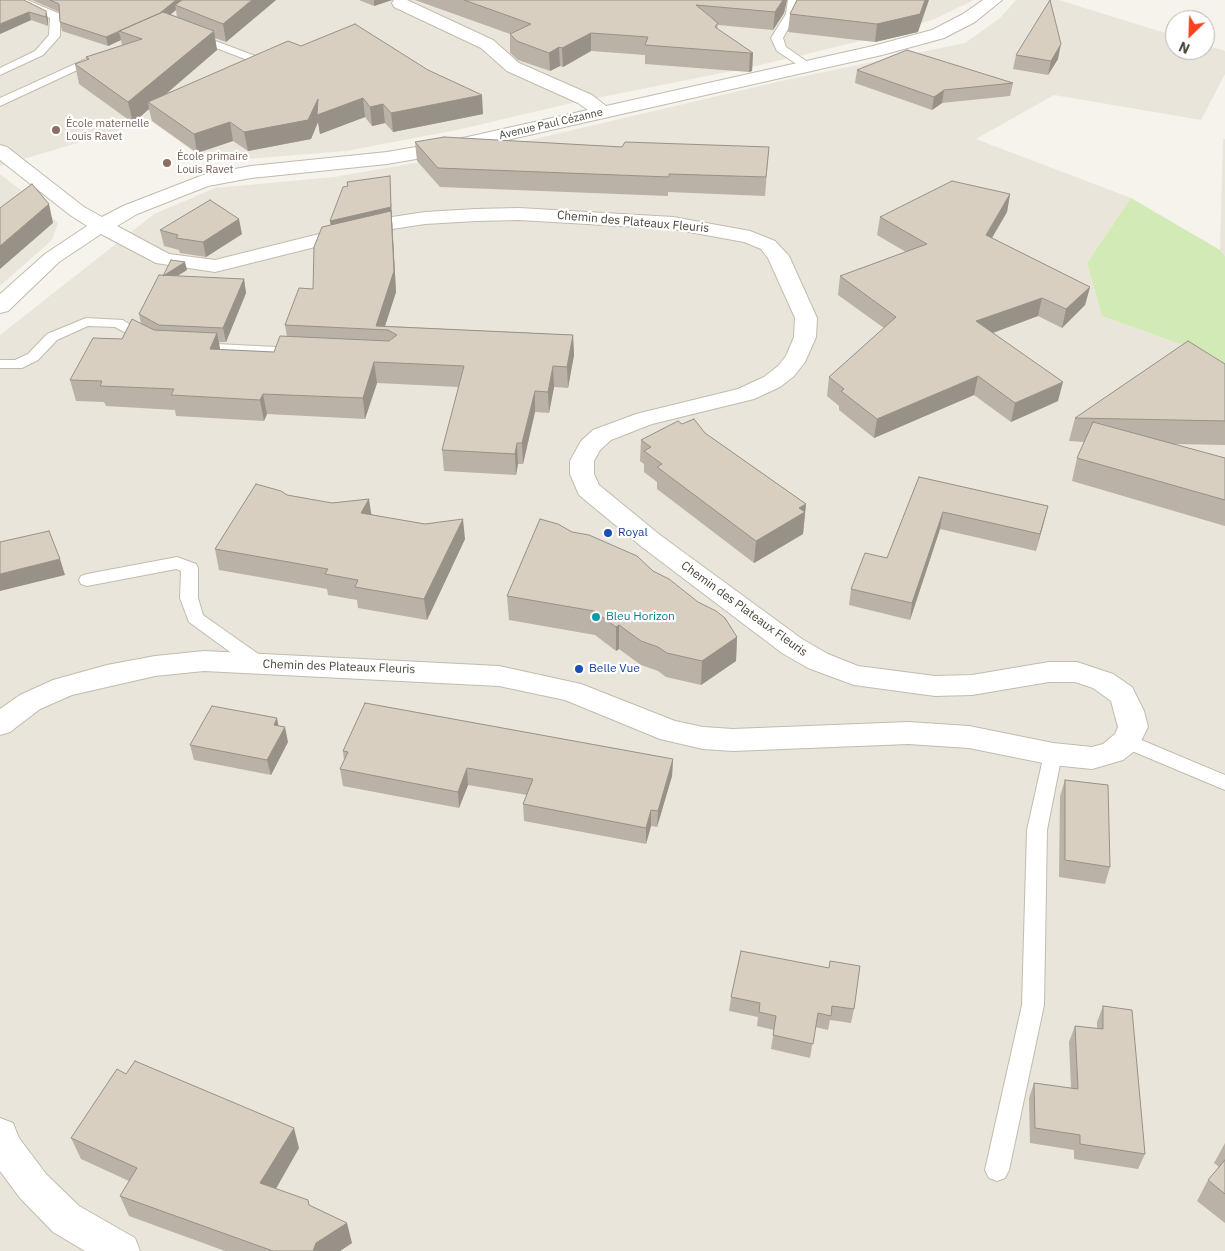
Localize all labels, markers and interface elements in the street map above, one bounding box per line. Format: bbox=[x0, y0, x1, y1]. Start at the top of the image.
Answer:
north arrow bbox=[1165, 10, 1215, 60]
text: N bbox=[1176, 38, 1193, 58]
street label: Avenue Paul Cézanne bbox=[498, 106, 604, 142]
place label: École maternelle Louis Ravet bbox=[66, 117, 149, 143]
marker: École maternelle Louis Ravet bbox=[50, 124, 62, 136]
place label: École primaire Louis Ravet bbox=[177, 150, 248, 176]
marker: École primaire Louis Ravet bbox=[161, 157, 173, 169]
street label: Chemin des Plateaux Fleuris bbox=[556, 208, 710, 236]
place label: Royal bbox=[618, 526, 648, 540]
marker: Royal bbox=[602, 527, 614, 539]
street label: Chemin des Plateaux Fleuris bbox=[678, 558, 810, 660]
place label: Bleu Horizon bbox=[606, 610, 675, 624]
marker: Bleu Horizon bbox=[590, 611, 602, 623]
street label: Chemin des Plateaux Fleuris bbox=[262, 657, 416, 677]
place label: Belle Vue bbox=[589, 662, 640, 676]
marker: Belle Vue bbox=[573, 663, 585, 675]

